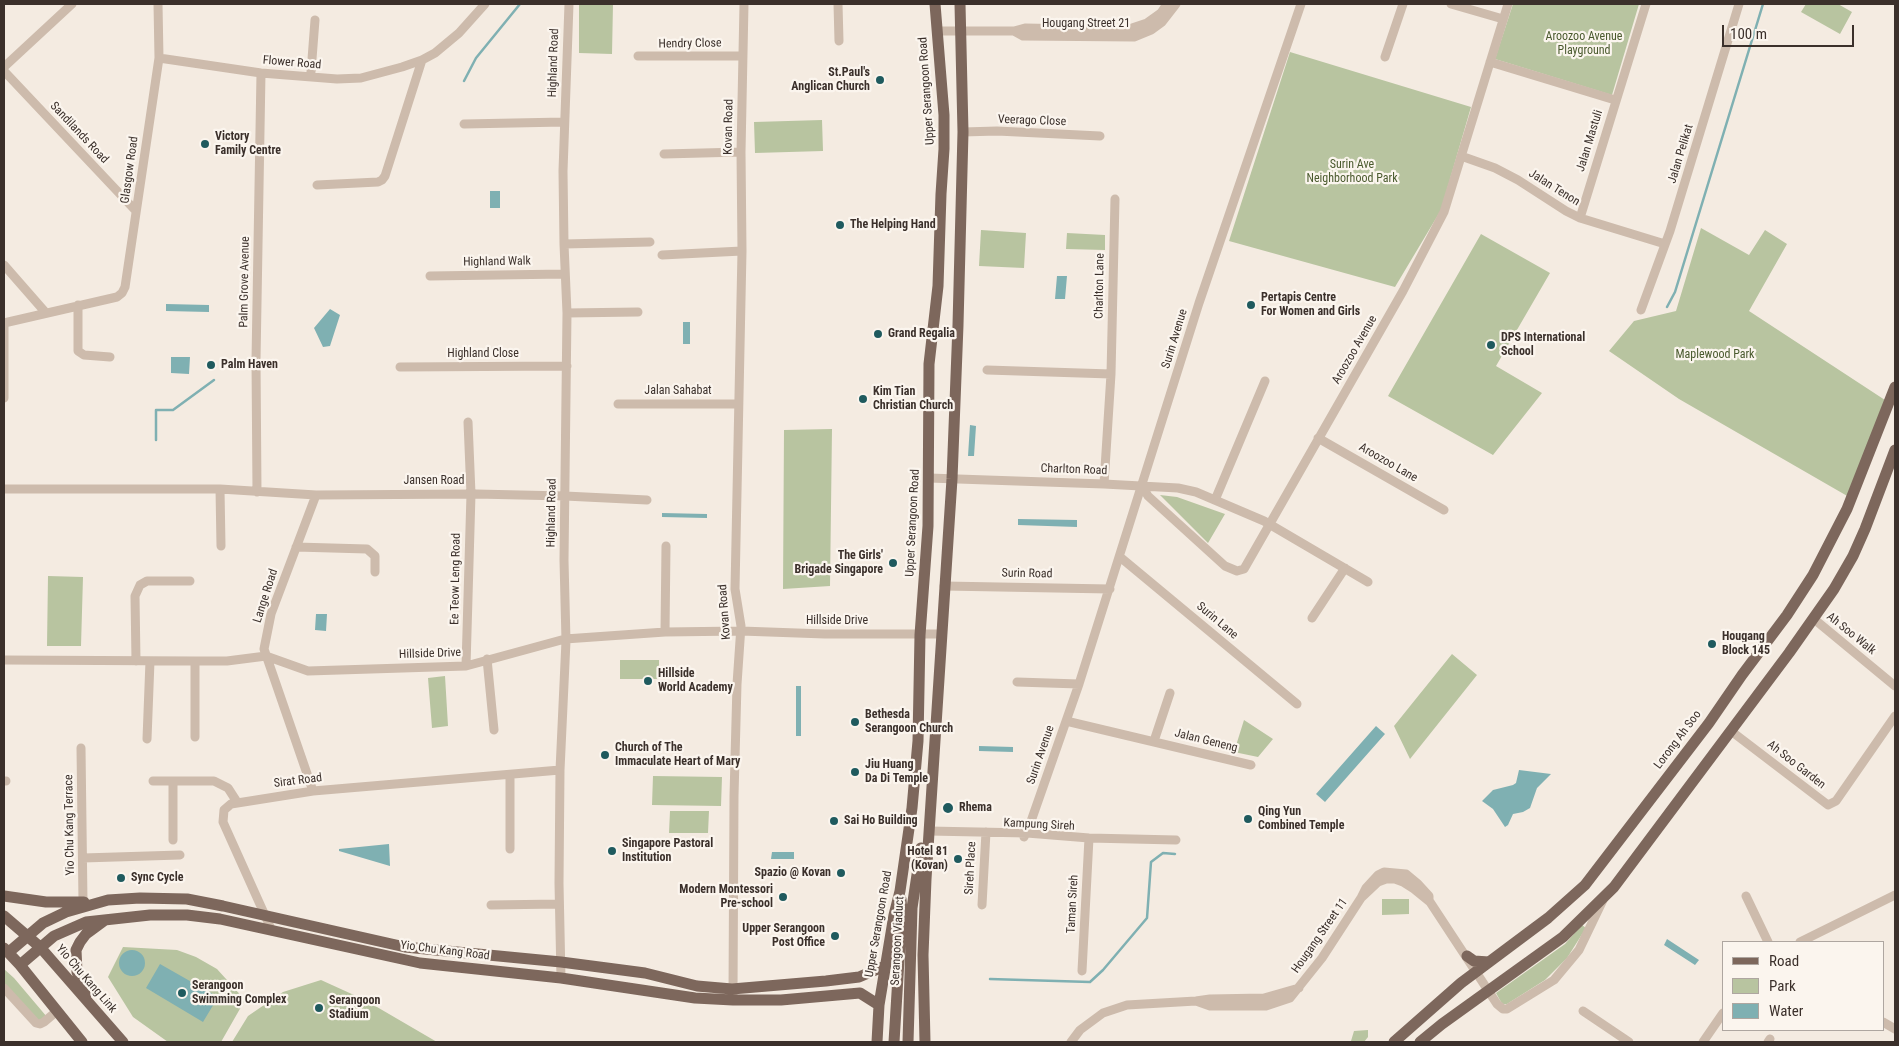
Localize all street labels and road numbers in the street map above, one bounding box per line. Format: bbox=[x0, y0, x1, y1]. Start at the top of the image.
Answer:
street label: Hougang Street 21 bbox=[1042, 17, 1130, 31]
street label: Highland Road bbox=[546, 28, 562, 98]
street label: Hendry Close bbox=[658, 36, 722, 52]
street label: Upper Serangoon Road bbox=[916, 37, 938, 145]
street label: Flower Road bbox=[262, 53, 322, 73]
street label: Sandilands Road bbox=[47, 99, 111, 167]
street label: Kovan Road bbox=[721, 99, 737, 155]
street label: Jalan Mastuli bbox=[1574, 108, 1606, 174]
street label: Veerago Close bbox=[998, 113, 1066, 129]
street label: Jalan Pelikat bbox=[1665, 123, 1697, 185]
street label: Glasgow Road bbox=[118, 136, 142, 204]
street label: Jalan Tenon bbox=[1526, 167, 1582, 209]
street label: Palm Grove Avenue bbox=[237, 236, 253, 328]
street label: Charlton Lane bbox=[1092, 253, 1108, 319]
street label: Highland Walk bbox=[463, 254, 531, 270]
street label: Surin Avenue bbox=[1159, 307, 1191, 371]
street label: Aroozoo Avenue bbox=[1330, 313, 1380, 387]
street label: Highland Close bbox=[447, 347, 519, 361]
street label: Jalan Sahabat bbox=[644, 384, 712, 398]
street label: Aroozoo Lane bbox=[1356, 440, 1420, 486]
street label: Charlton Road bbox=[1040, 462, 1108, 478]
street label: Upper Serangoon Road bbox=[903, 469, 923, 577]
street label: Jansen Road bbox=[403, 474, 465, 488]
street label: Highland Road bbox=[544, 478, 560, 548]
street label: Ee Teow Leng Road bbox=[448, 533, 464, 625]
street label: Surin Road bbox=[1001, 566, 1053, 582]
street label: Lange Road bbox=[251, 567, 281, 625]
street label: Kovan Road bbox=[716, 584, 734, 640]
street label: Surin Lane bbox=[1193, 599, 1241, 643]
street label: Ah Soo Walk bbox=[1823, 610, 1879, 658]
street label: Hillside Drive bbox=[806, 614, 868, 628]
street label: Hillside Drive bbox=[399, 646, 461, 662]
street label: Lorong Ah Soo bbox=[1651, 708, 1705, 772]
street label: Surin Avenue bbox=[1024, 724, 1058, 786]
street label: Jalan Geneng bbox=[1173, 726, 1239, 756]
street label: Ah Soo Garden bbox=[1764, 738, 1828, 792]
street label: Sirat Road bbox=[273, 771, 323, 791]
street label: Yio Chu Kang Terrace bbox=[62, 774, 78, 876]
street label: Kampung Sireh bbox=[1003, 816, 1075, 834]
street label: Sireh Place bbox=[962, 841, 980, 895]
street label: Upper Serangoon Road bbox=[863, 870, 895, 978]
street label: Taman Sireh bbox=[1064, 874, 1082, 934]
street label: Serangoon Viaduct bbox=[888, 896, 908, 986]
street label: Hougang Street 11 bbox=[1289, 896, 1351, 976]
street label: Yio Chu Kang Road bbox=[400, 938, 490, 964]
street label: Yio Chu Kang Link bbox=[53, 942, 119, 1016]

